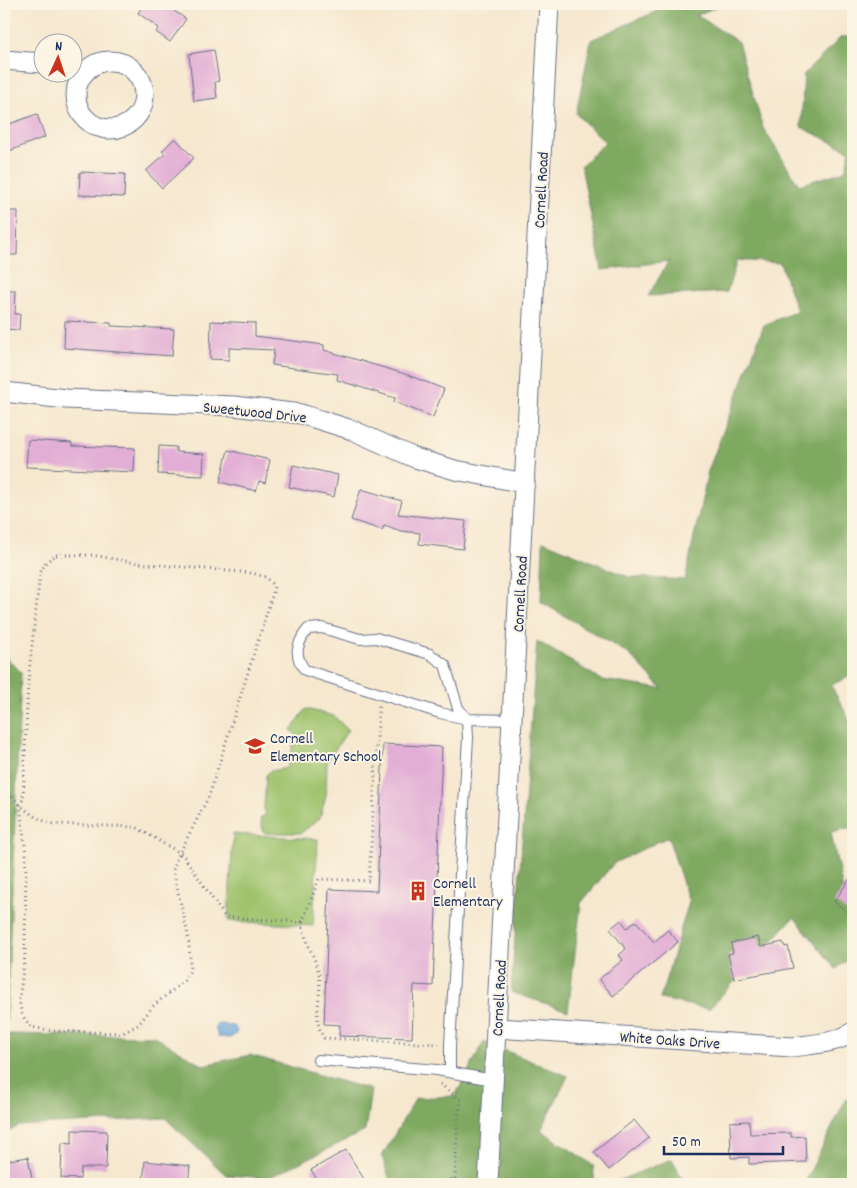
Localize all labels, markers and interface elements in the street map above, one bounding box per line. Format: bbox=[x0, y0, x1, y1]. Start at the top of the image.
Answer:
north arrow bbox=[32, 32, 82, 82]
text: N bbox=[55, 37, 63, 57]
street label: Cornell Road bbox=[529, 151, 556, 229]
street label: Sweetwood Drive bbox=[202, 397, 308, 430]
street label: Cornell Road bbox=[508, 555, 535, 633]
place label: Cornell Elementary School bbox=[270, 728, 382, 769]
school or university icon: Cornell Elementary School bbox=[244, 735, 266, 757]
place label: Cornell Elementary bbox=[433, 873, 503, 914]
building icon: Cornell Elementary bbox=[407, 880, 429, 902]
street label: Cornell Road bbox=[487, 959, 514, 1037]
street label: White Oaks Drive bbox=[619, 1027, 721, 1056]
scale bar bbox=[664, 1123, 783, 1155]
text: 50 m bbox=[672, 1132, 701, 1154]

